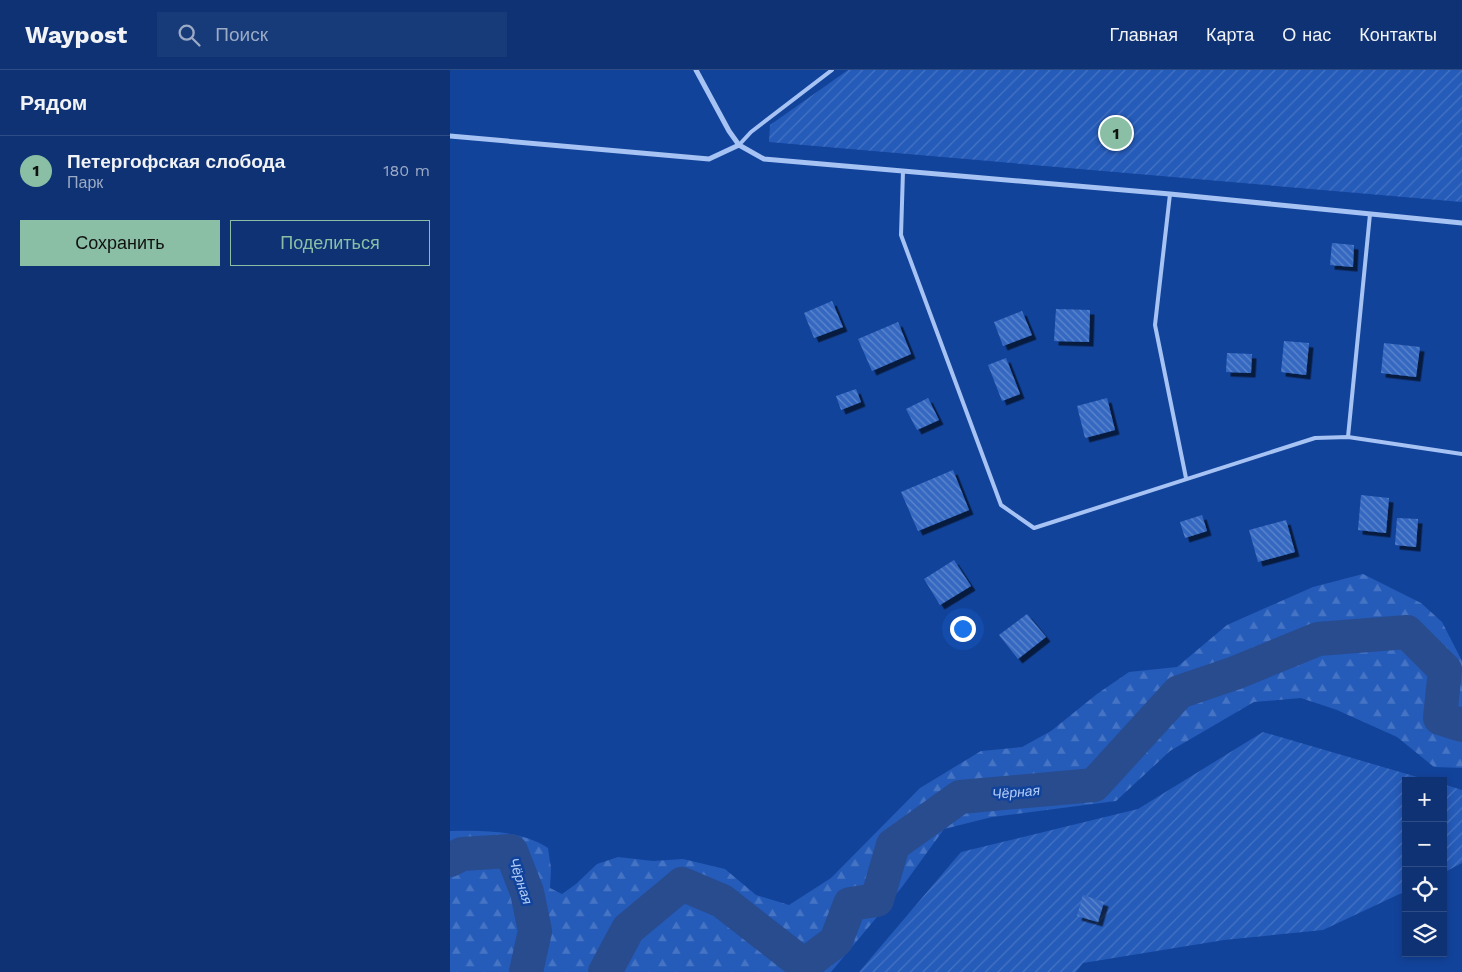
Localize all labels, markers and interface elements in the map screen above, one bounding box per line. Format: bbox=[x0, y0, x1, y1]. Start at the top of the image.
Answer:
search box bbox=[157, 12, 507, 57]
text: Waypost bbox=[25, 21, 127, 49]
icon: search bbox=[175, 21, 203, 49]
text: Поиск bbox=[215, 23, 268, 46]
text: Главная bbox=[1109, 24, 1178, 45]
text: Карта bbox=[1206, 24, 1254, 45]
text: О нас bbox=[1282, 24, 1331, 45]
text: Контакты bbox=[1359, 24, 1437, 45]
text: Рядом bbox=[20, 90, 87, 115]
pin: 1 bbox=[1100, 114, 1132, 152]
text: Петергофская слобода bbox=[67, 150, 285, 173]
text: 1 bbox=[33, 161, 39, 180]
text: 180 m bbox=[383, 161, 430, 180]
text: Парк bbox=[67, 173, 103, 192]
button: Сохранить bbox=[20, 220, 220, 266]
button: Поделиться bbox=[230, 220, 430, 266]
your location bbox=[950, 616, 976, 642]
map controls bbox=[1402, 777, 1447, 957]
button: + bbox=[1402, 777, 1447, 822]
water label: Чёрная bbox=[991, 782, 1041, 802]
button: − bbox=[1402, 822, 1447, 867]
water label: Чёрная bbox=[506, 856, 536, 907]
button: locate bbox=[1402, 867, 1447, 912]
button: layers bbox=[1402, 912, 1447, 957]

